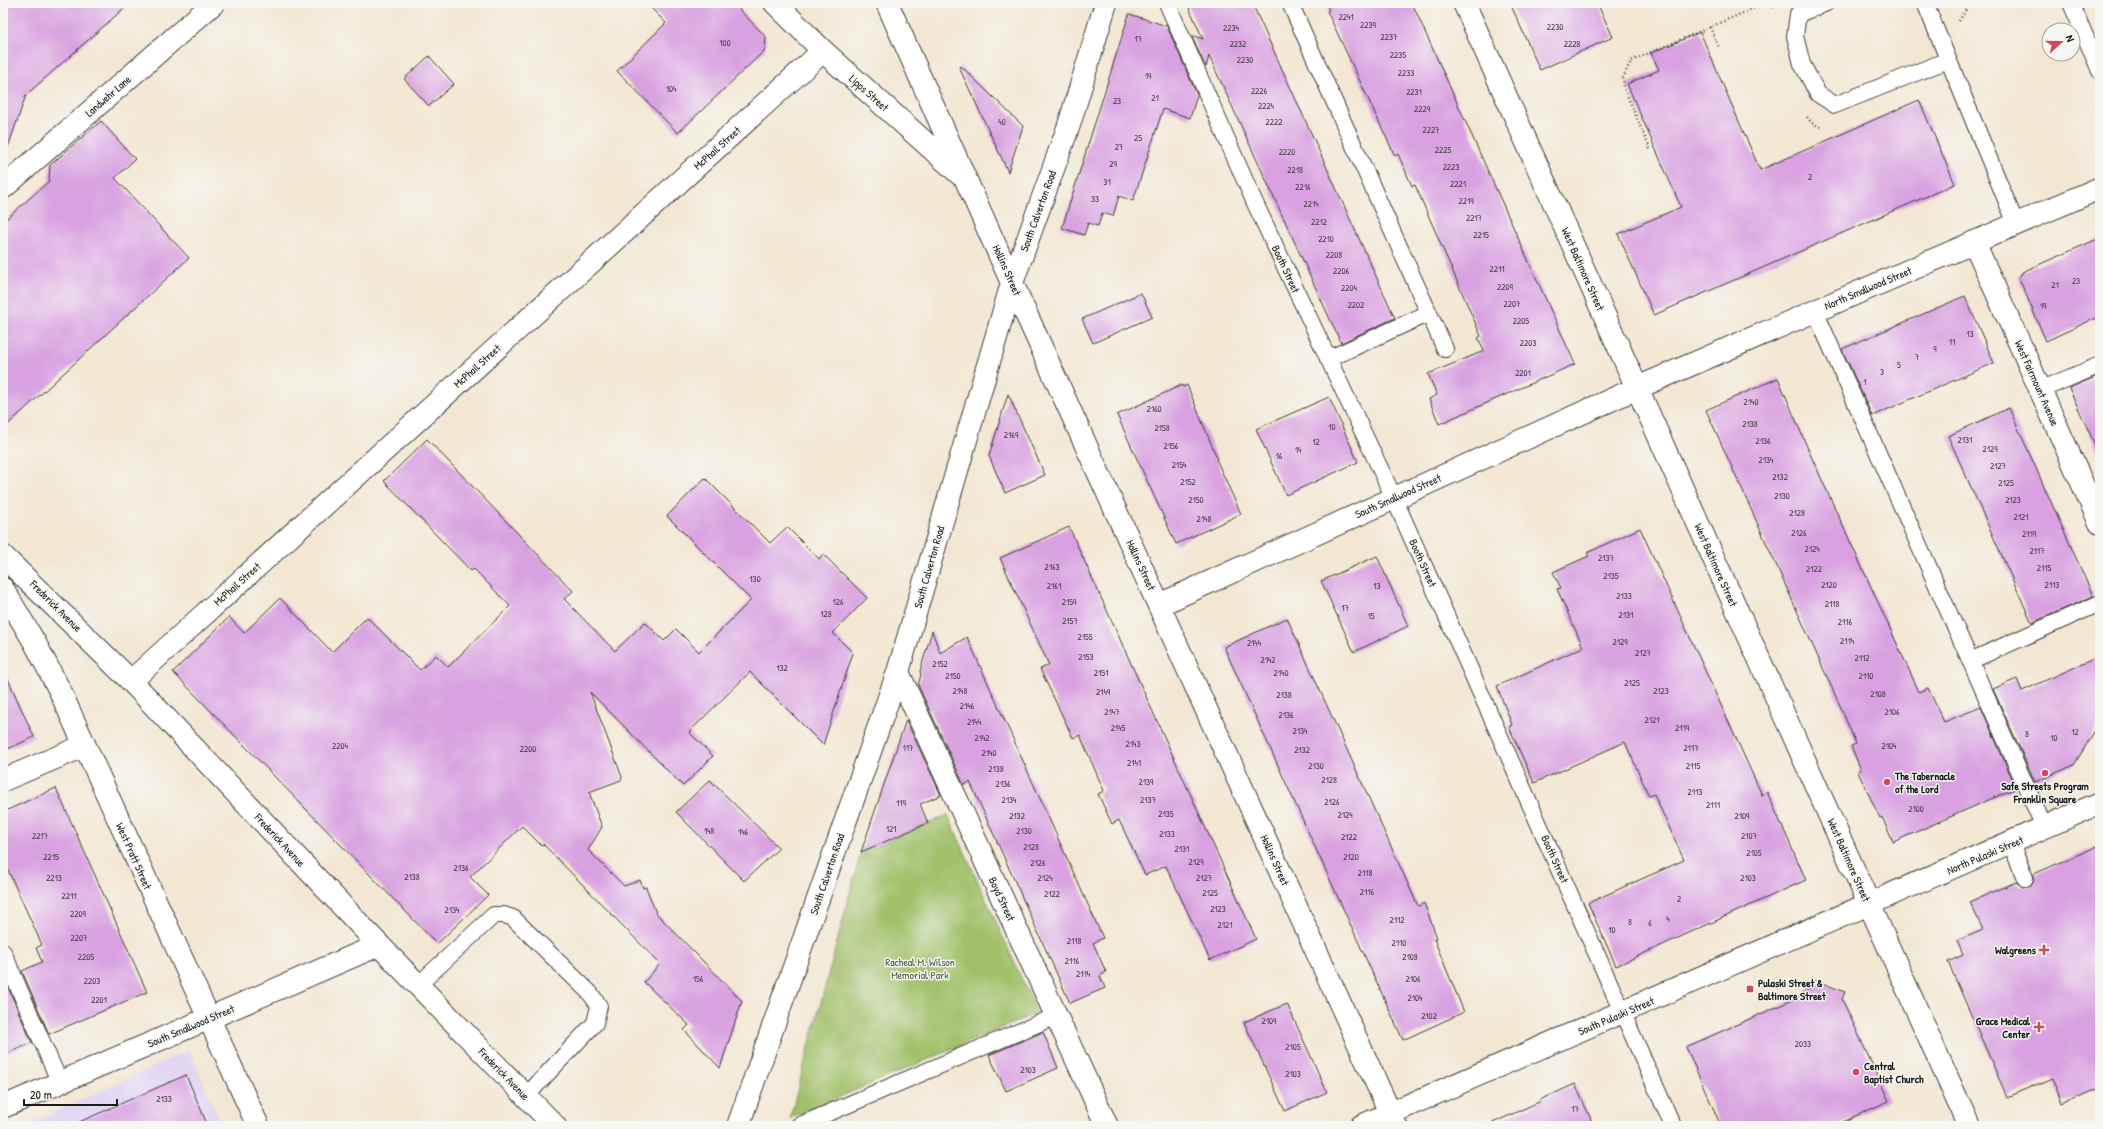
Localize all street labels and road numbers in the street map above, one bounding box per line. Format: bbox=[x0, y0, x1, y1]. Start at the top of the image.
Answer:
street label: Landwehr Lane bbox=[82, 72, 134, 120]
street label: Lipps Street bbox=[846, 72, 892, 115]
street label: McPhail Street bbox=[691, 123, 744, 173]
street label: South Calverton Road bbox=[1017, 168, 1059, 253]
street label: West Baltimore Street bbox=[1558, 225, 1608, 313]
street label: Hollins Street bbox=[990, 242, 1024, 298]
street label: Booth Street bbox=[1269, 243, 1303, 295]
street label: North Smallwood Street bbox=[1822, 263, 1914, 313]
street label: West Fairmount Avenue bbox=[2012, 338, 2062, 429]
street label: McPhail Street bbox=[451, 341, 504, 391]
street label: South Smallwood Street bbox=[1353, 471, 1443, 521]
street label: West Baltimore Street bbox=[1691, 521, 1741, 609]
street label: South Calverton Road bbox=[911, 524, 948, 610]
street label: Booth Street bbox=[1406, 537, 1440, 589]
street label: Hollins Street bbox=[1123, 538, 1159, 593]
street label: McPhail Street bbox=[211, 559, 264, 609]
street label: Frederick Avenue bbox=[27, 577, 85, 635]
street label: Frederick Avenue bbox=[251, 810, 309, 870]
street label: West Baltimore Street bbox=[1824, 816, 1874, 904]
street label: West Pratt Street bbox=[113, 821, 155, 892]
street label: South Calverton Road bbox=[807, 831, 848, 916]
street label: Hollins Street bbox=[1258, 832, 1292, 888]
street label: North Pulaski Street bbox=[1945, 832, 2026, 877]
street label: Booth Street bbox=[1538, 833, 1572, 885]
street label: Boyd Street bbox=[986, 875, 1018, 923]
street label: South Pulaski Street bbox=[1576, 994, 1656, 1038]
street label: South Smallwood Street bbox=[146, 1001, 237, 1051]
street label: Frederick Avenue bbox=[475, 1044, 533, 1104]

